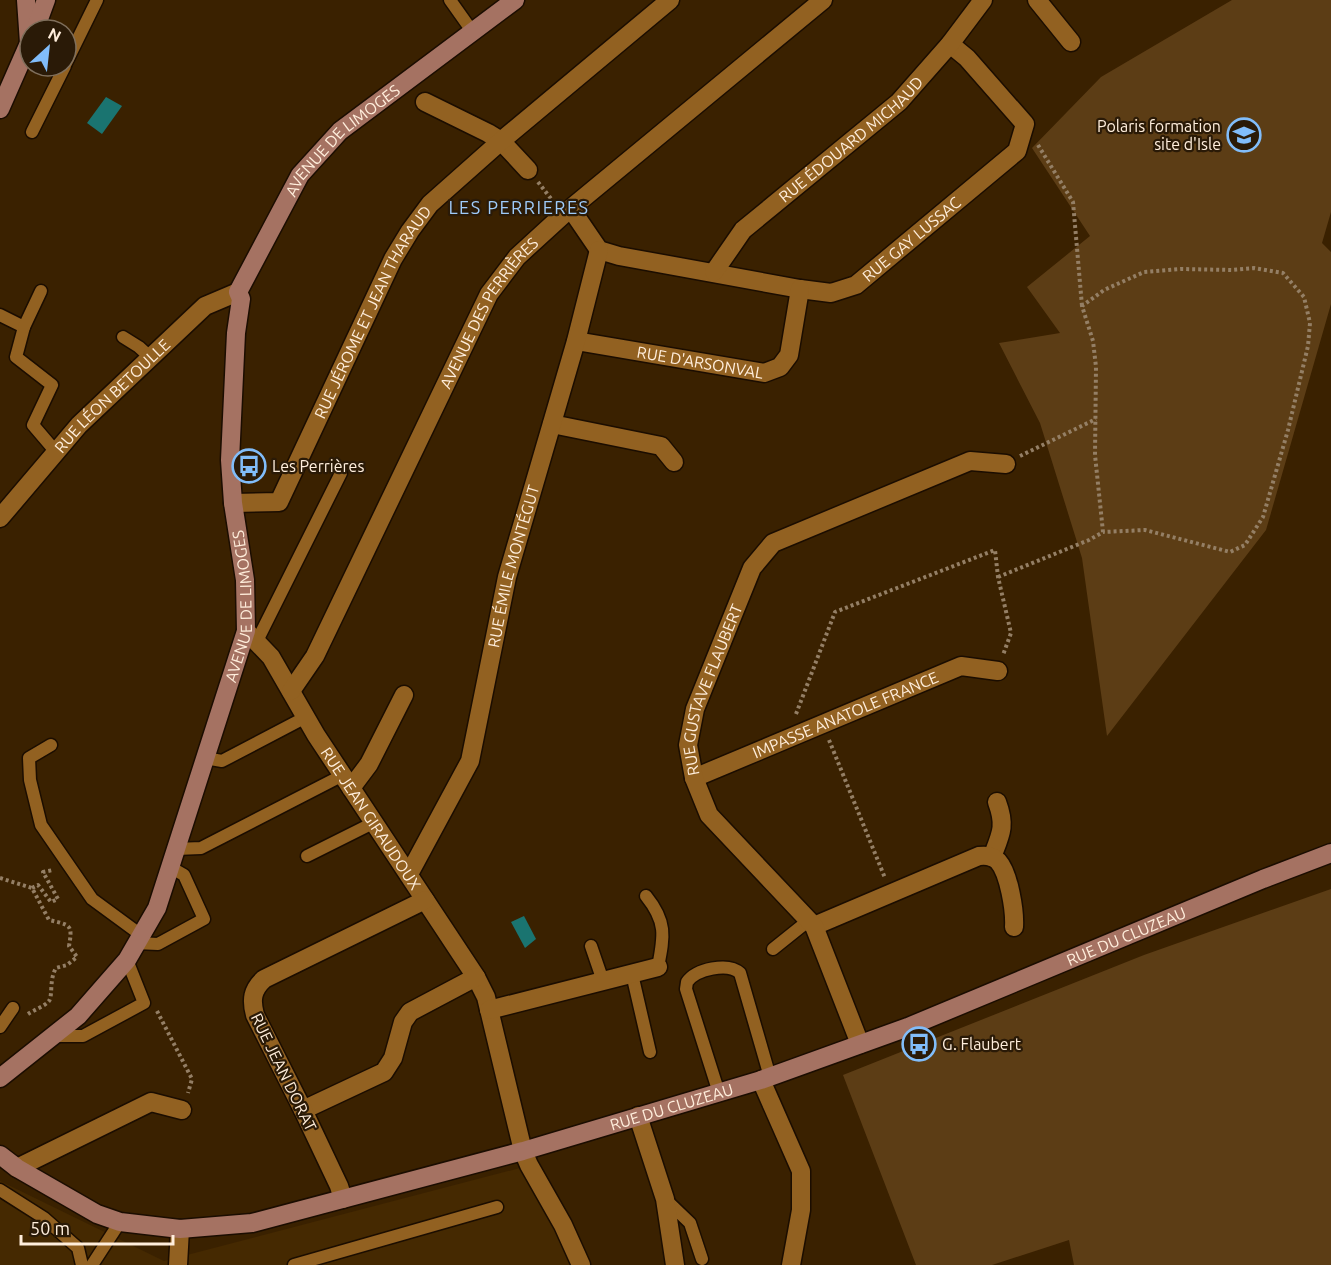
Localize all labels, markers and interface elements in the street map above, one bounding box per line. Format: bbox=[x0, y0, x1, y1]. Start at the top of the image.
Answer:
north arrow bbox=[18, 18, 78, 78]
text: N bbox=[45, 24, 64, 45]
street label: RUE ÉDOUARD MICHAUD bbox=[775, 73, 926, 206]
street label: AVENUE DE LIMOGES bbox=[281, 81, 403, 199]
place label: Polaris formation site d'Isle bbox=[1097, 117, 1221, 153]
school or university icon: Polaris formation site d'Isle bbox=[1226, 117, 1262, 153]
street label: RUE GAY LUSSAC bbox=[859, 193, 964, 285]
district label: LES PERRIERES bbox=[448, 197, 590, 217]
street label: RUE JÉROME ET JEAN THARAUD bbox=[311, 202, 435, 421]
street label: AVENUE DES PERRIÈRES bbox=[436, 233, 542, 391]
street label: RUE LÉON BETOULLE bbox=[51, 335, 173, 456]
street label: RUE D'ARSONVAL bbox=[636, 343, 765, 382]
bus stop icon: Les Perrières bbox=[231, 448, 267, 484]
place label: Les Perrières bbox=[272, 457, 364, 475]
street label: RUE ÉMILE MONTÉGUT bbox=[484, 483, 542, 649]
street label: AVENUE DE LIMOGES bbox=[221, 529, 255, 684]
street label: RUE GUSTAVE FLAUBERT bbox=[679, 601, 746, 777]
street label: IMPASSE ANATOLE FRANCE bbox=[750, 668, 941, 761]
street label: RUE JEAN GIRAUDOUX bbox=[317, 744, 425, 893]
street label: RUE DU CLUZEAU bbox=[1064, 903, 1189, 969]
street label: RUE JEAN DORAT bbox=[248, 1010, 320, 1134]
bus stop icon: G. Flaubert bbox=[901, 1026, 937, 1062]
place label: G. Flaubert bbox=[942, 1035, 1022, 1053]
street label: RUE DU CLUZEAU bbox=[608, 1080, 735, 1134]
scale bar bbox=[21, 1208, 172, 1246]
text: 50 m bbox=[30, 1218, 70, 1238]

